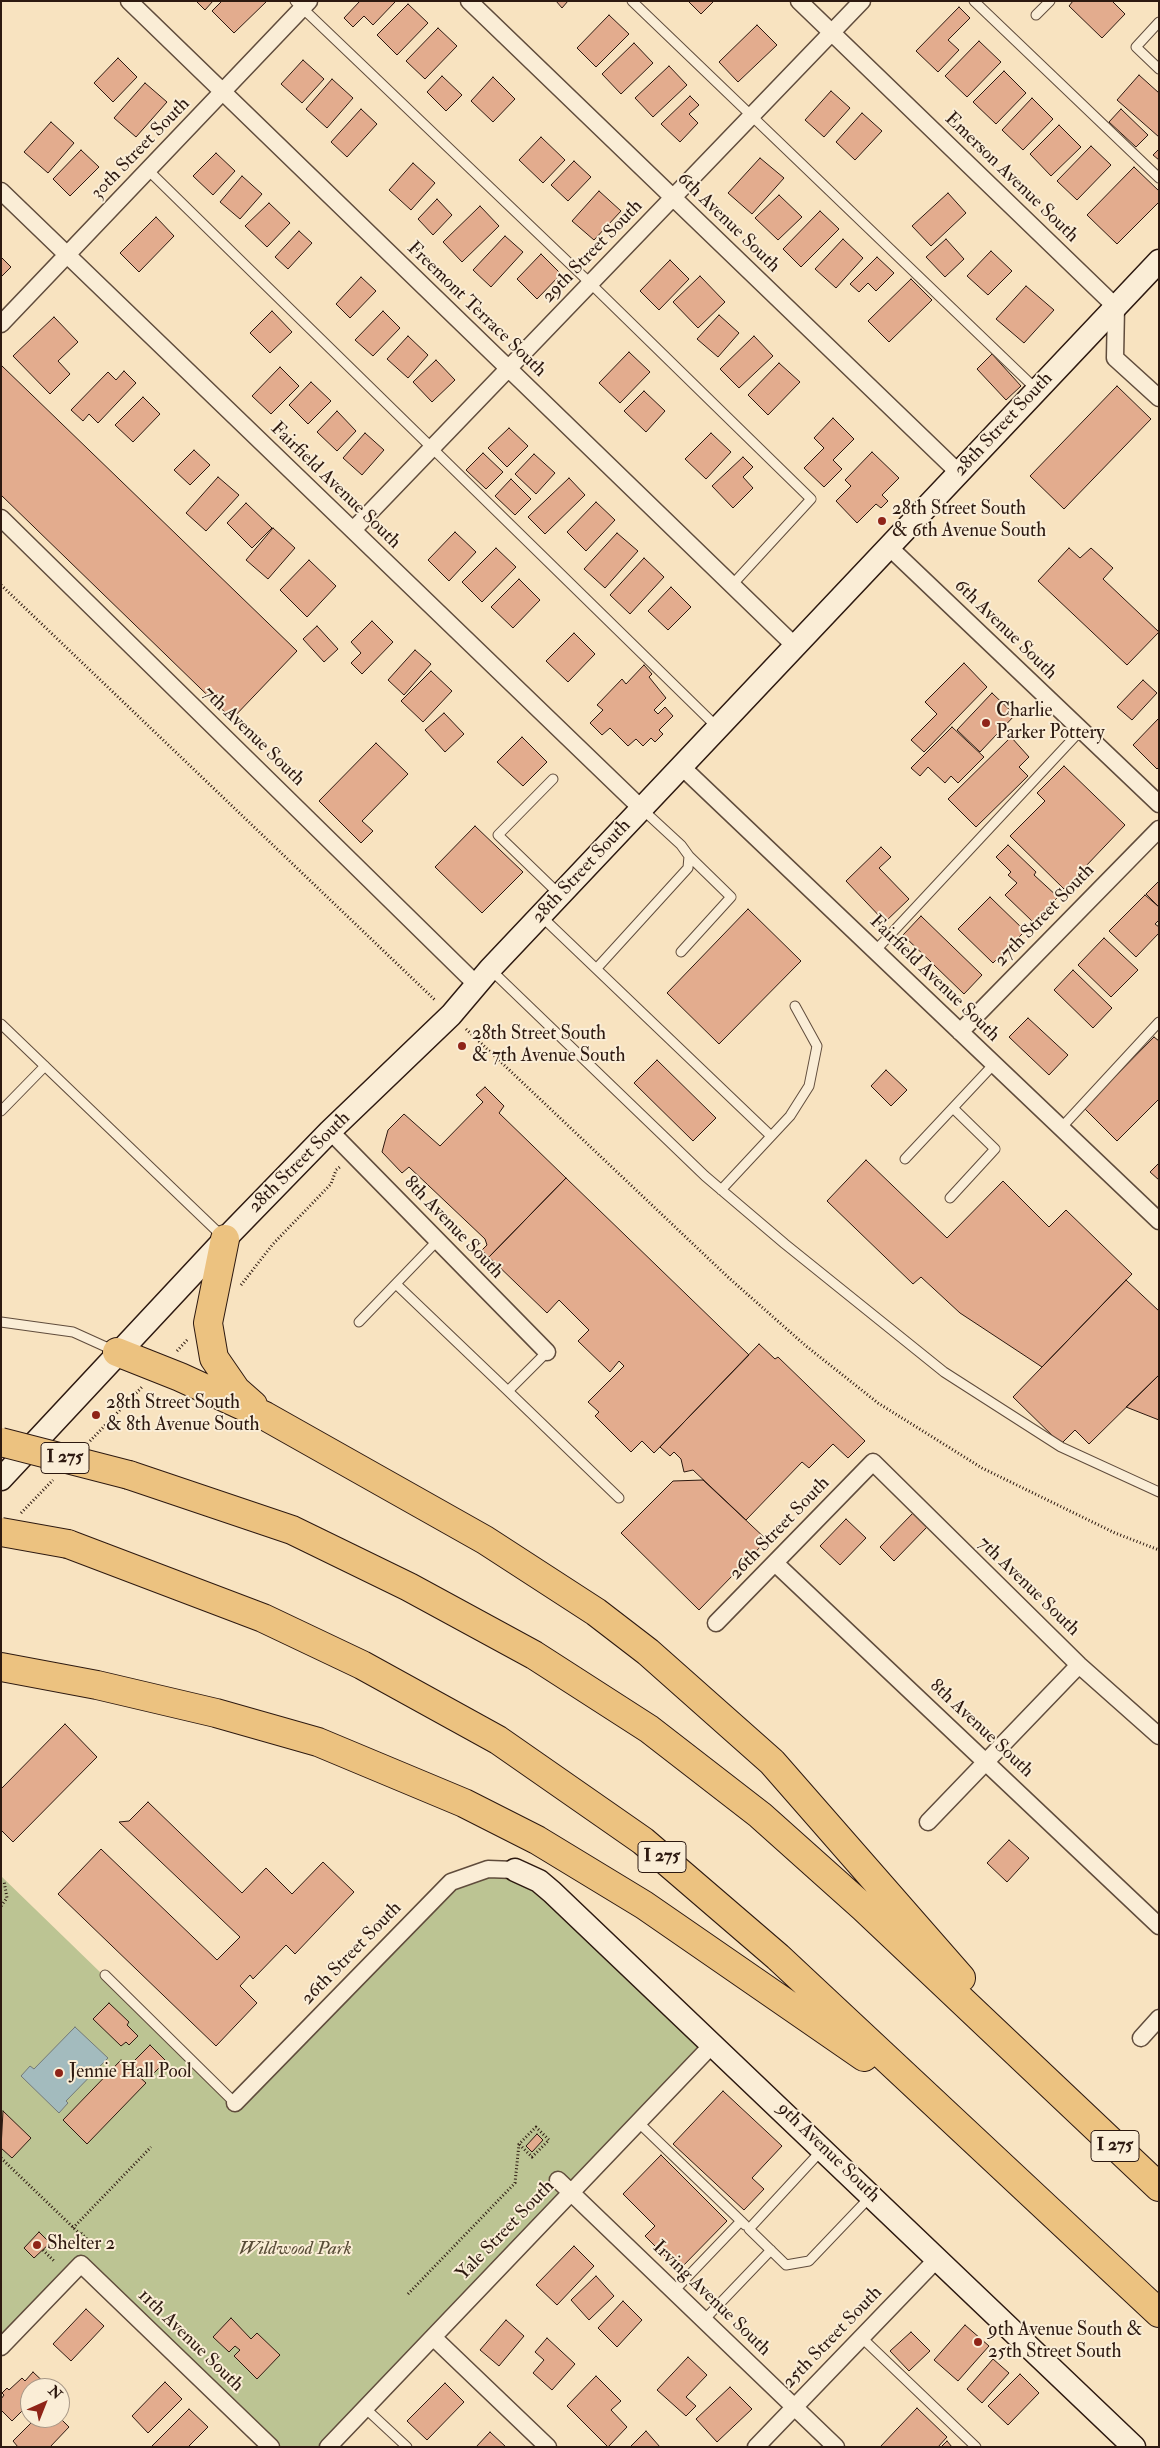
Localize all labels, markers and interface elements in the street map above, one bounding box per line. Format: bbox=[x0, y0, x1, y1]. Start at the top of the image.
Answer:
street label: 30th Street South bbox=[87, 93, 195, 205]
street label: Emerson Avenue South bbox=[939, 108, 1083, 248]
street label: 6th Avenue South bbox=[672, 168, 784, 278]
street label: 29th Street South bbox=[538, 196, 648, 308]
street label: Freemont Terrace South bbox=[402, 238, 550, 382]
street label: 28th Street South bbox=[950, 368, 1058, 482]
street label: Fairfield Avenue South bbox=[265, 418, 405, 554]
place label: 28th Street South & 6th Avenue South bbox=[892, 499, 1046, 543]
marker: 28th Street South & 6th Avenue South bbox=[876, 515, 888, 527]
street label: 6th Avenue South bbox=[949, 575, 1061, 685]
street label: 7th Avenue South bbox=[197, 682, 309, 792]
place label: Charlie Parker Pottery bbox=[996, 701, 1105, 745]
marker: Charlie Parker Pottery bbox=[980, 717, 992, 729]
street label: 28th Street South bbox=[528, 815, 636, 929]
street label: 27th Street South bbox=[990, 860, 1100, 972]
street label: Fairfield Avenue South bbox=[864, 911, 1004, 1047]
place label: 28th Street South & 7th Avenue South bbox=[472, 1024, 625, 1068]
marker: 28th Street South & 7th Avenue South bbox=[456, 1040, 468, 1052]
street label: 28th Street South bbox=[245, 1108, 355, 1218]
street label: 8th Avenue South bbox=[398, 1172, 508, 1284]
place label: 28th Street South & 8th Avenue South bbox=[106, 1393, 260, 1437]
marker: 28th Street South & 8th Avenue South bbox=[90, 1409, 102, 1421]
road number: I 275 bbox=[41, 1442, 89, 1474]
street label: 26th Street South bbox=[725, 1473, 835, 1585]
street label: 7th Avenue South bbox=[972, 1532, 1084, 1642]
street label: 8th Avenue South bbox=[924, 1675, 1038, 1783]
road number: I 275 bbox=[638, 1841, 686, 1872]
street label: 26th Street South bbox=[297, 1898, 407, 2010]
place label: Jennie Hall Pool bbox=[69, 2062, 192, 2084]
marker: Jennie Hall Pool bbox=[53, 2067, 65, 2079]
street label: 9th Avenue South bbox=[772, 2098, 884, 2208]
road number: I 275 bbox=[1091, 2130, 1139, 2162]
street label: Yale Street South bbox=[452, 2176, 560, 2286]
place label: Shelter 2 bbox=[47, 2234, 115, 2256]
street label: Irving Avenue South bbox=[647, 2237, 775, 2361]
marker: Shelter 2 bbox=[31, 2239, 43, 2251]
park label: Wildwood Park bbox=[238, 2239, 352, 2261]
street label: 25th Street South bbox=[778, 2282, 888, 2394]
street label: 11th Avenue South bbox=[132, 2285, 248, 2397]
place label: 9th Avenue South & 25th Street South bbox=[988, 2320, 1142, 2364]
marker: 9th Avenue South & 25th Street South bbox=[972, 2336, 984, 2348]
north arrow bbox=[20, 2378, 70, 2428]
text: N bbox=[45, 2382, 65, 2403]

